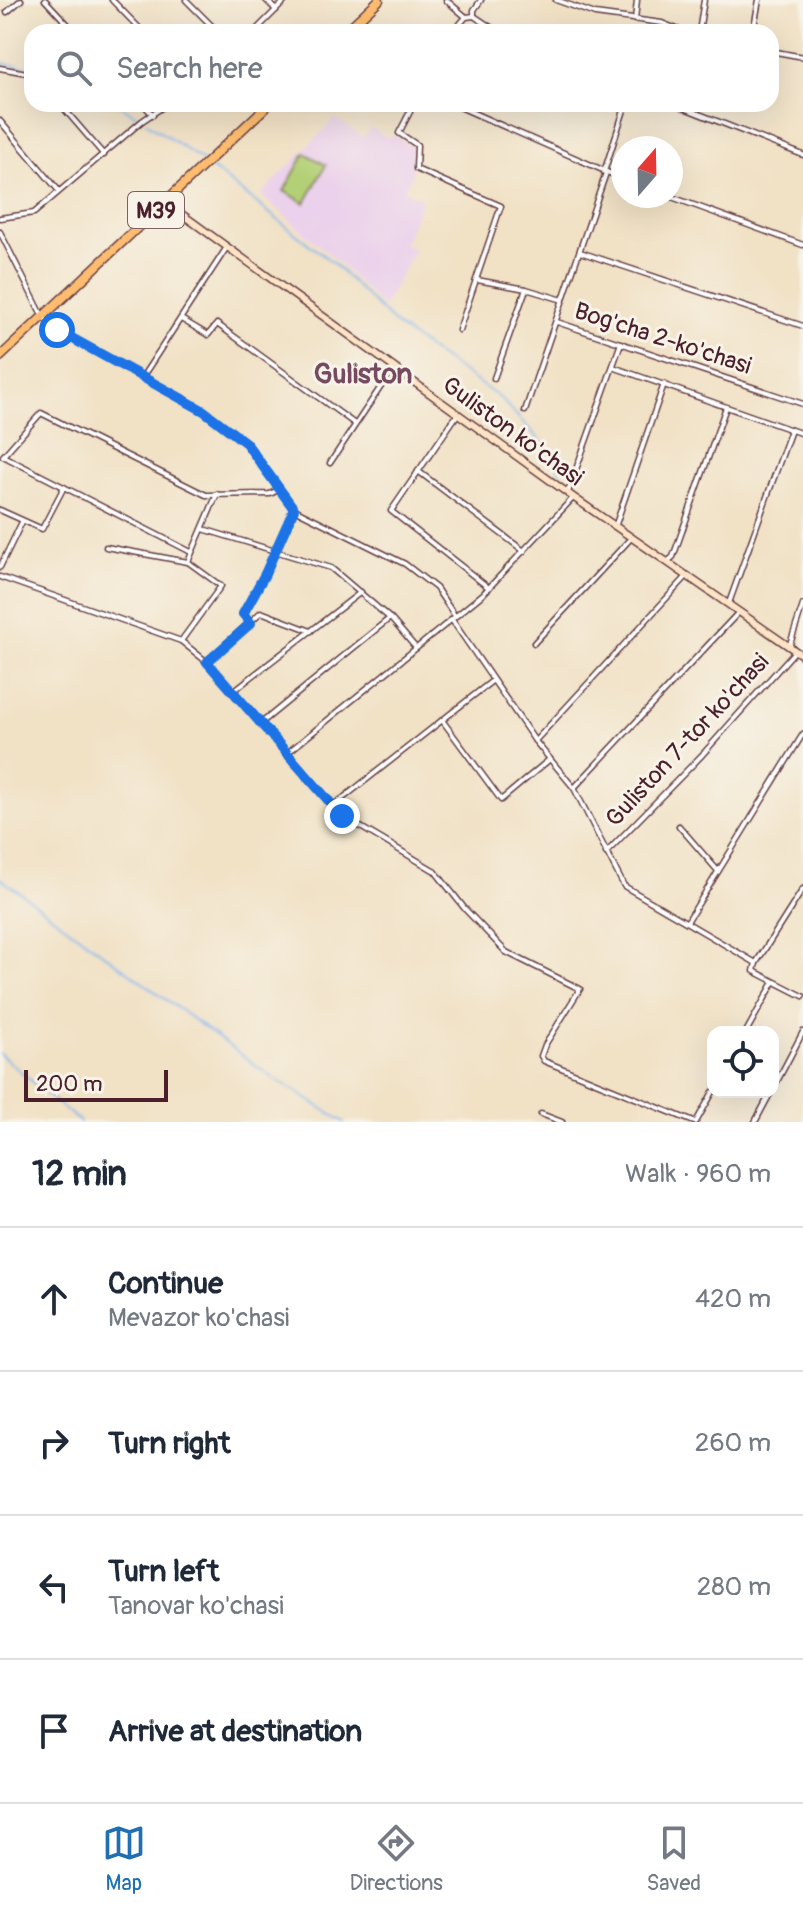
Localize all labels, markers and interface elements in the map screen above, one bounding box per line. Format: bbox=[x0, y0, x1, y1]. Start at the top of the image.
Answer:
search box bbox=[24, 24, 779, 112]
icon: search bbox=[52, 46, 96, 90]
text: Search here bbox=[116, 50, 263, 87]
north arrow bbox=[611, 136, 683, 208]
road number: M39 bbox=[128, 192, 184, 228]
street label: Bog'cha 2-ko'chasi bbox=[571, 296, 755, 381]
route start bbox=[39, 312, 75, 348]
district label: Guliston bbox=[314, 357, 413, 392]
street label: Guliston ko'chasi bbox=[437, 371, 589, 492]
street label: Guliston 7-tor ko'chasi bbox=[600, 648, 775, 833]
route end bbox=[324, 798, 360, 834]
map controls bbox=[707, 1026, 779, 1098]
button: locate bbox=[707, 1026, 779, 1098]
scale bar bbox=[24, 1066, 168, 1102]
text: 200 m bbox=[36, 1070, 103, 1098]
text: 12 min bbox=[32, 1153, 127, 1196]
text: Walk · 960 m bbox=[625, 1158, 771, 1190]
text: Continue bbox=[108, 1265, 223, 1302]
icon: ahead bbox=[32, 1277, 76, 1321]
text: 420 m bbox=[695, 1283, 771, 1315]
text: Mevazor ko'chasi bbox=[108, 1302, 289, 1334]
icon: right bbox=[32, 1421, 76, 1465]
text: Turn right bbox=[108, 1425, 231, 1462]
text: 260 m bbox=[695, 1427, 771, 1459]
text: Turn left bbox=[108, 1553, 219, 1590]
icon: left bbox=[32, 1565, 76, 1609]
text: 280 m bbox=[697, 1571, 771, 1603]
text: Tanovar ko'chasi bbox=[108, 1590, 284, 1622]
icon: arrive bbox=[32, 1709, 76, 1753]
text: Arrive at destination bbox=[108, 1713, 362, 1750]
tab: Map bbox=[102, 1821, 146, 1897]
tab: Directions bbox=[350, 1821, 443, 1897]
tab: Saved bbox=[647, 1821, 701, 1897]

